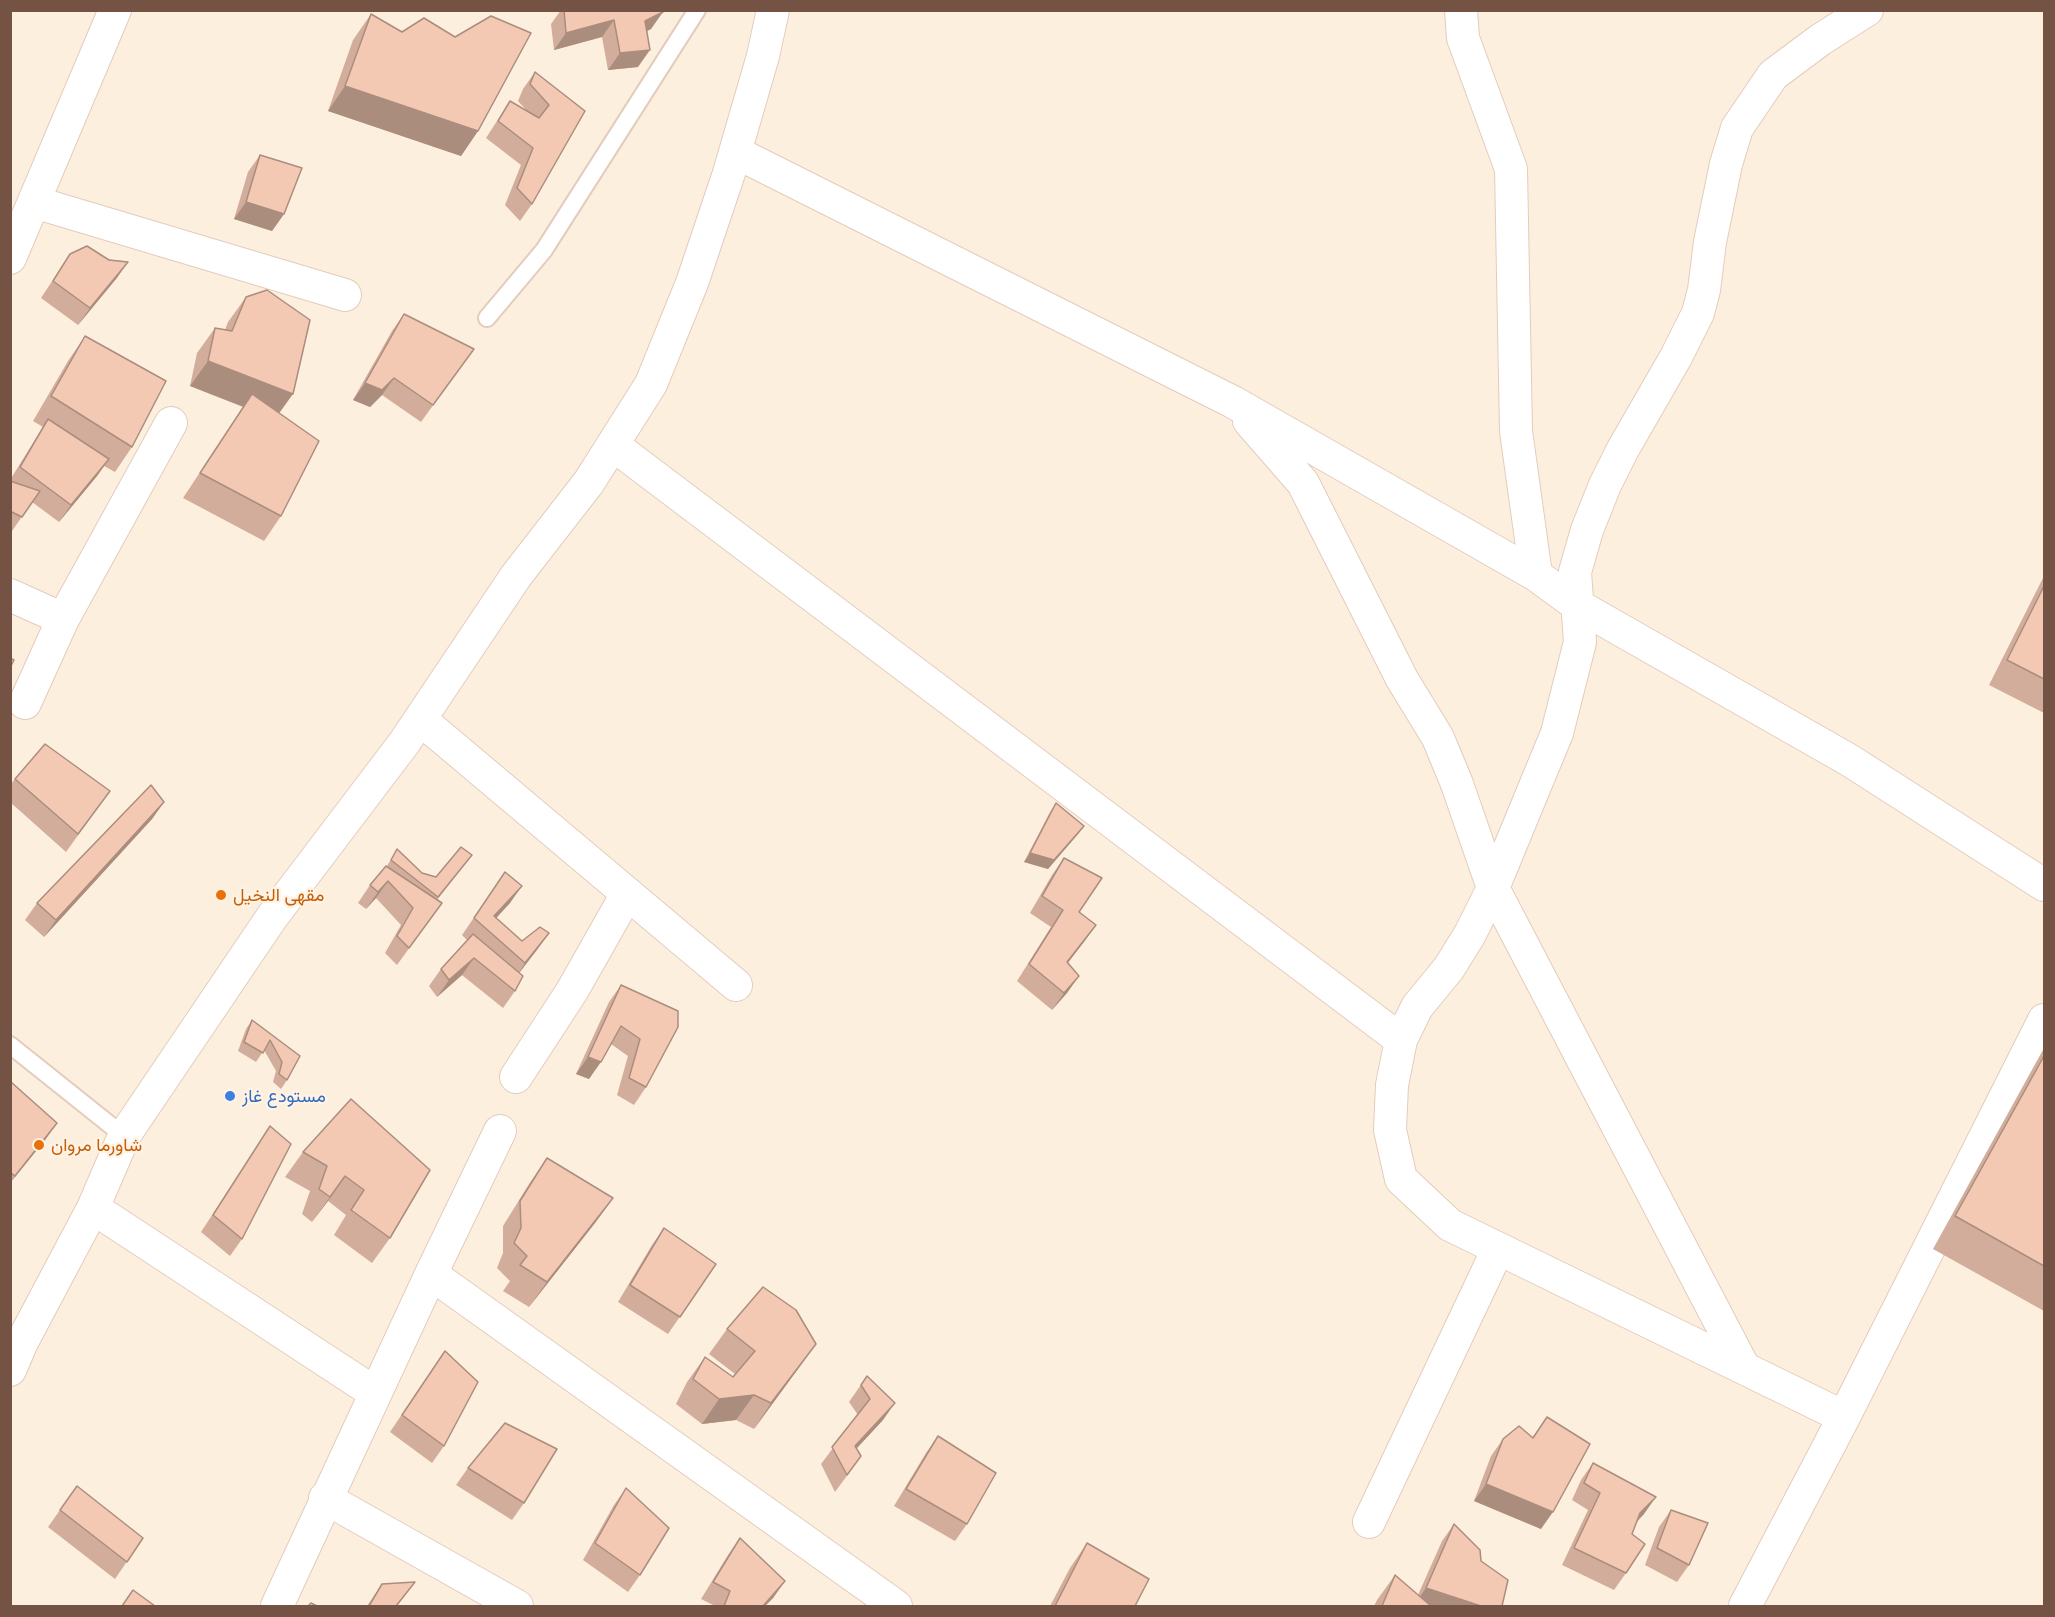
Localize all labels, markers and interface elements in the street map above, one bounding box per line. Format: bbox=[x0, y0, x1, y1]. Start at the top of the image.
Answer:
place label: مقهى النخيل bbox=[233, 884, 324, 906]
marker: مقهى النخيل bbox=[214, 888, 228, 902]
place label: مستودع غاز bbox=[242, 1085, 326, 1107]
marker: مستودع غاز bbox=[223, 1089, 237, 1103]
place label: شاورما مروان bbox=[51, 1134, 142, 1156]
marker: شاورما مروان bbox=[32, 1138, 46, 1152]

